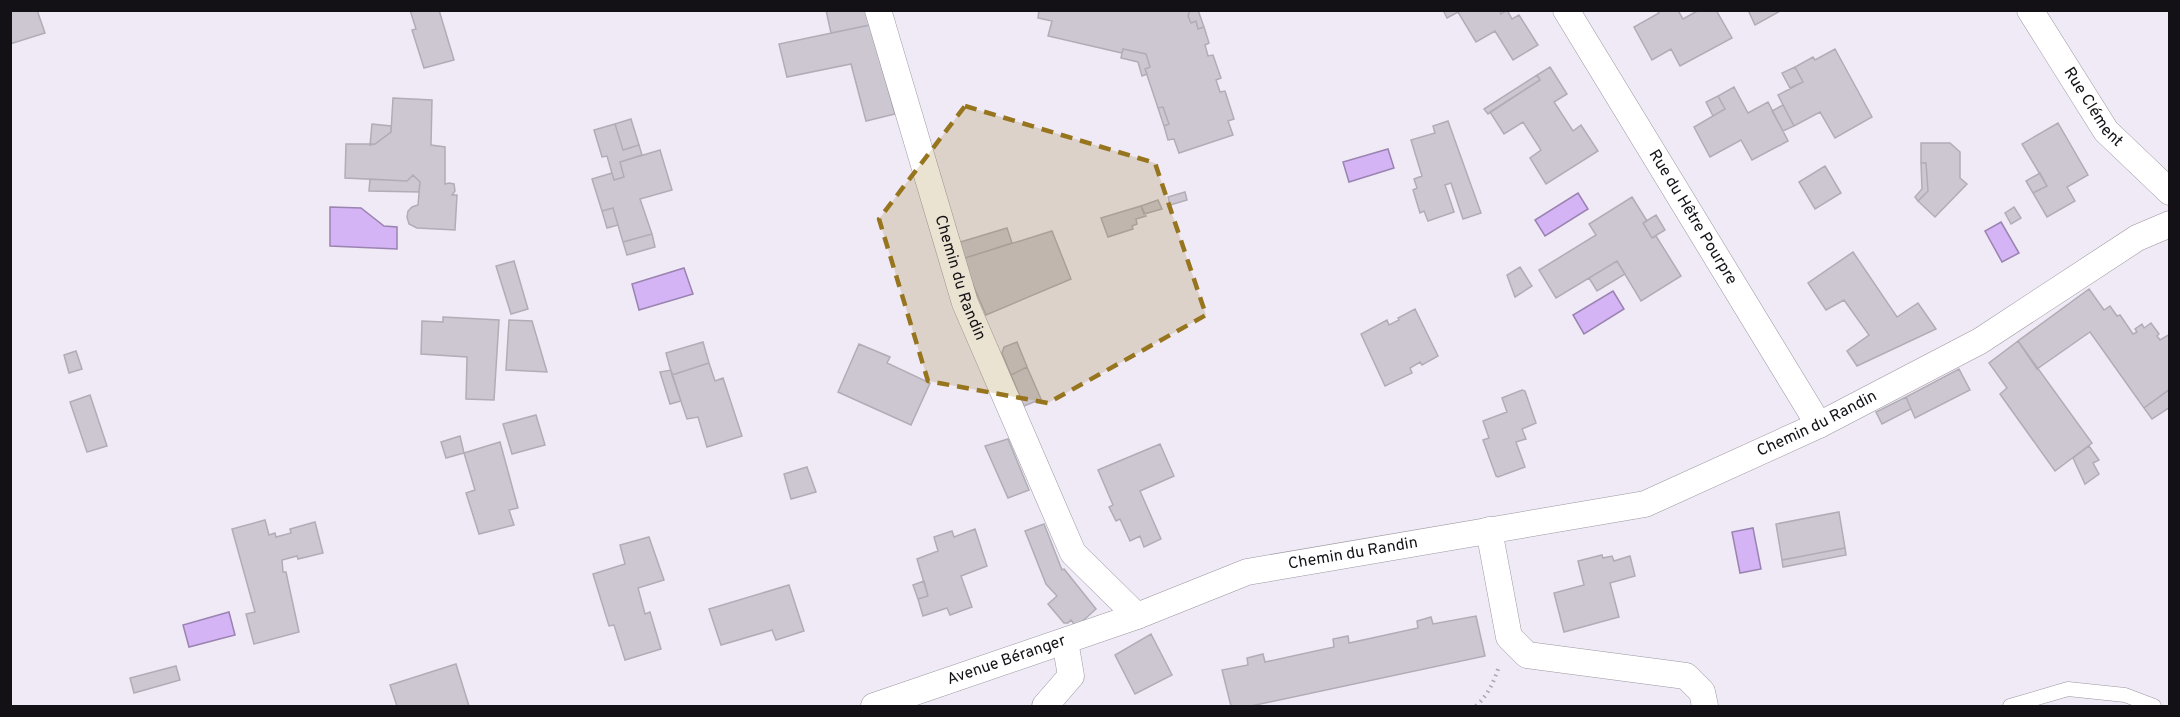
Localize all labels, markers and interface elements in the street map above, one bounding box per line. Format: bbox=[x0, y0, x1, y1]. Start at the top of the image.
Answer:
street label: Rue Clément bbox=[2059, 64, 2127, 152]
street label: Rue du Hêtre Pourpre bbox=[1644, 146, 1741, 289]
street label: Chemin du Randin bbox=[929, 213, 990, 344]
street label: Chemin du Randin bbox=[1754, 386, 1881, 462]
street label: Chemin du Randin bbox=[1287, 533, 1419, 575]
street label: Avenue Béranger bbox=[944, 631, 1068, 690]

